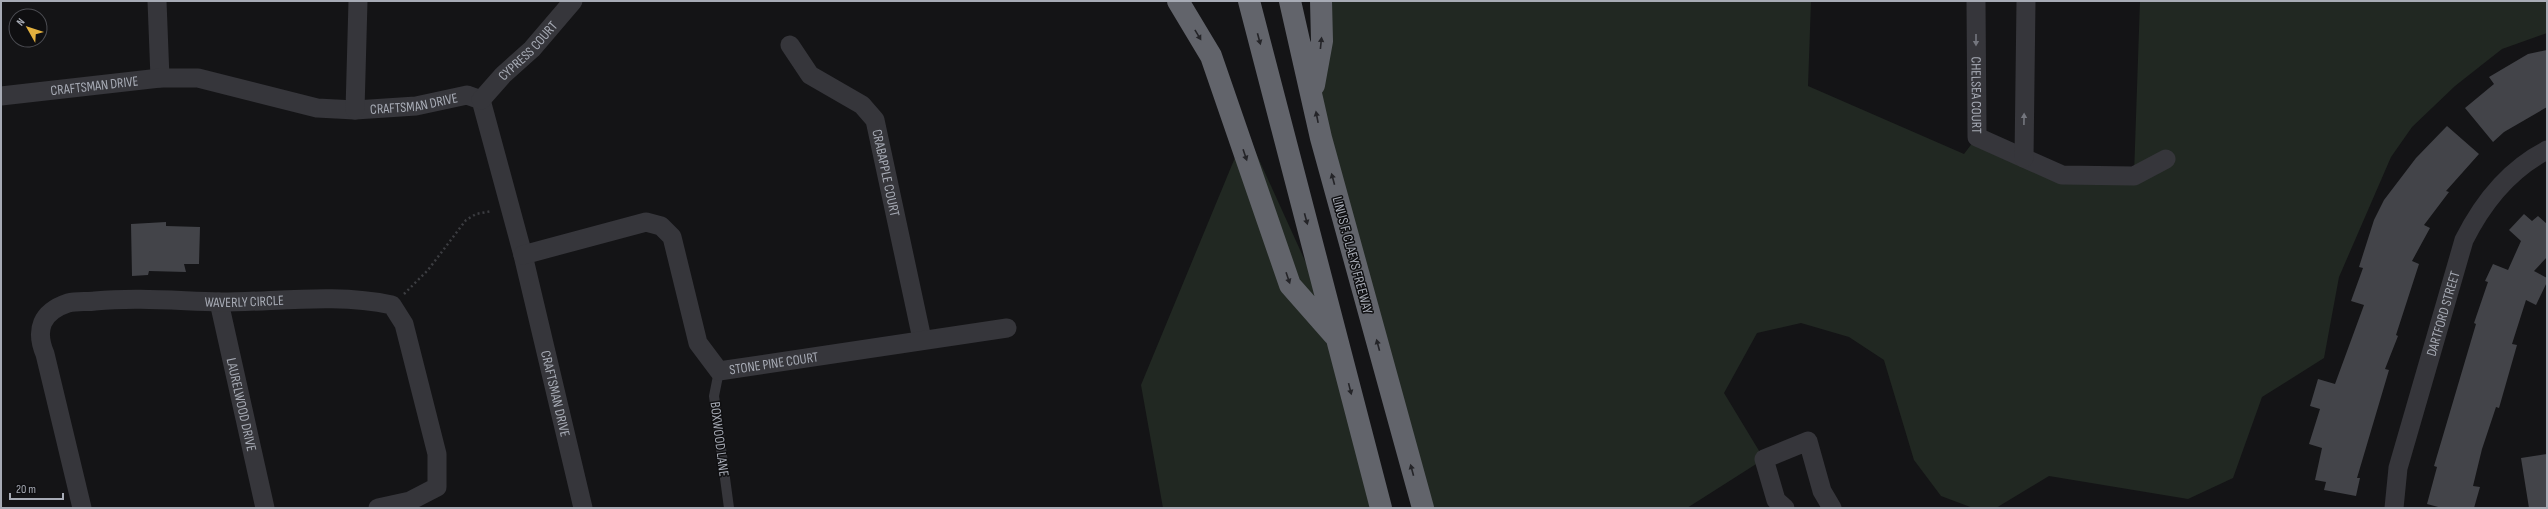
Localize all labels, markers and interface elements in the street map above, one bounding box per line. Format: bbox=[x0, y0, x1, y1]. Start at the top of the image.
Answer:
north arrow bbox=[8, 8, 48, 48]
text: N bbox=[14, 16, 28, 28]
street label: CYPRESS COURT bbox=[494, 17, 561, 84]
one-way arrow bbox=[1194, 29, 1201, 41]
one-way arrow bbox=[1256, 33, 1262, 45]
one-way arrow bbox=[1973, 34, 1979, 47]
one-way arrow bbox=[1317, 37, 1324, 49]
street label: CHELSEA COURT bbox=[1967, 56, 1985, 134]
street label: CRAFTSMAN DRIVE bbox=[50, 72, 139, 99]
street label: CRAFTSMAN DRIVE bbox=[370, 89, 459, 118]
one-way arrow bbox=[1314, 111, 1320, 123]
one-way arrow bbox=[2021, 112, 2027, 125]
street label: CRABAPPLE COURT bbox=[868, 128, 904, 219]
one-way arrow bbox=[1242, 150, 1248, 162]
one-way arrow bbox=[1329, 173, 1335, 185]
street label: LINUS F. CLAEYS FREEWAY bbox=[1329, 195, 1376, 316]
one-way arrow bbox=[1303, 213, 1309, 225]
street label: DARTFORD STREET bbox=[2423, 269, 2464, 358]
one-way arrow bbox=[1285, 272, 1291, 284]
street label: WAVERLY CIRCLE bbox=[204, 292, 284, 311]
one-way arrow bbox=[1375, 339, 1381, 351]
street label: STONE PINE COURT bbox=[728, 348, 820, 378]
street label: CRAFTSMAN DRIVE bbox=[537, 349, 574, 439]
street label: LAURELWOOD DRIVE bbox=[223, 356, 260, 453]
one-way arrow bbox=[1348, 383, 1354, 396]
street label: BOXWOOD LANE bbox=[706, 401, 733, 478]
one-way arrow bbox=[1409, 464, 1415, 477]
scale bar bbox=[10, 475, 63, 501]
text: 20 m bbox=[16, 482, 36, 497]

